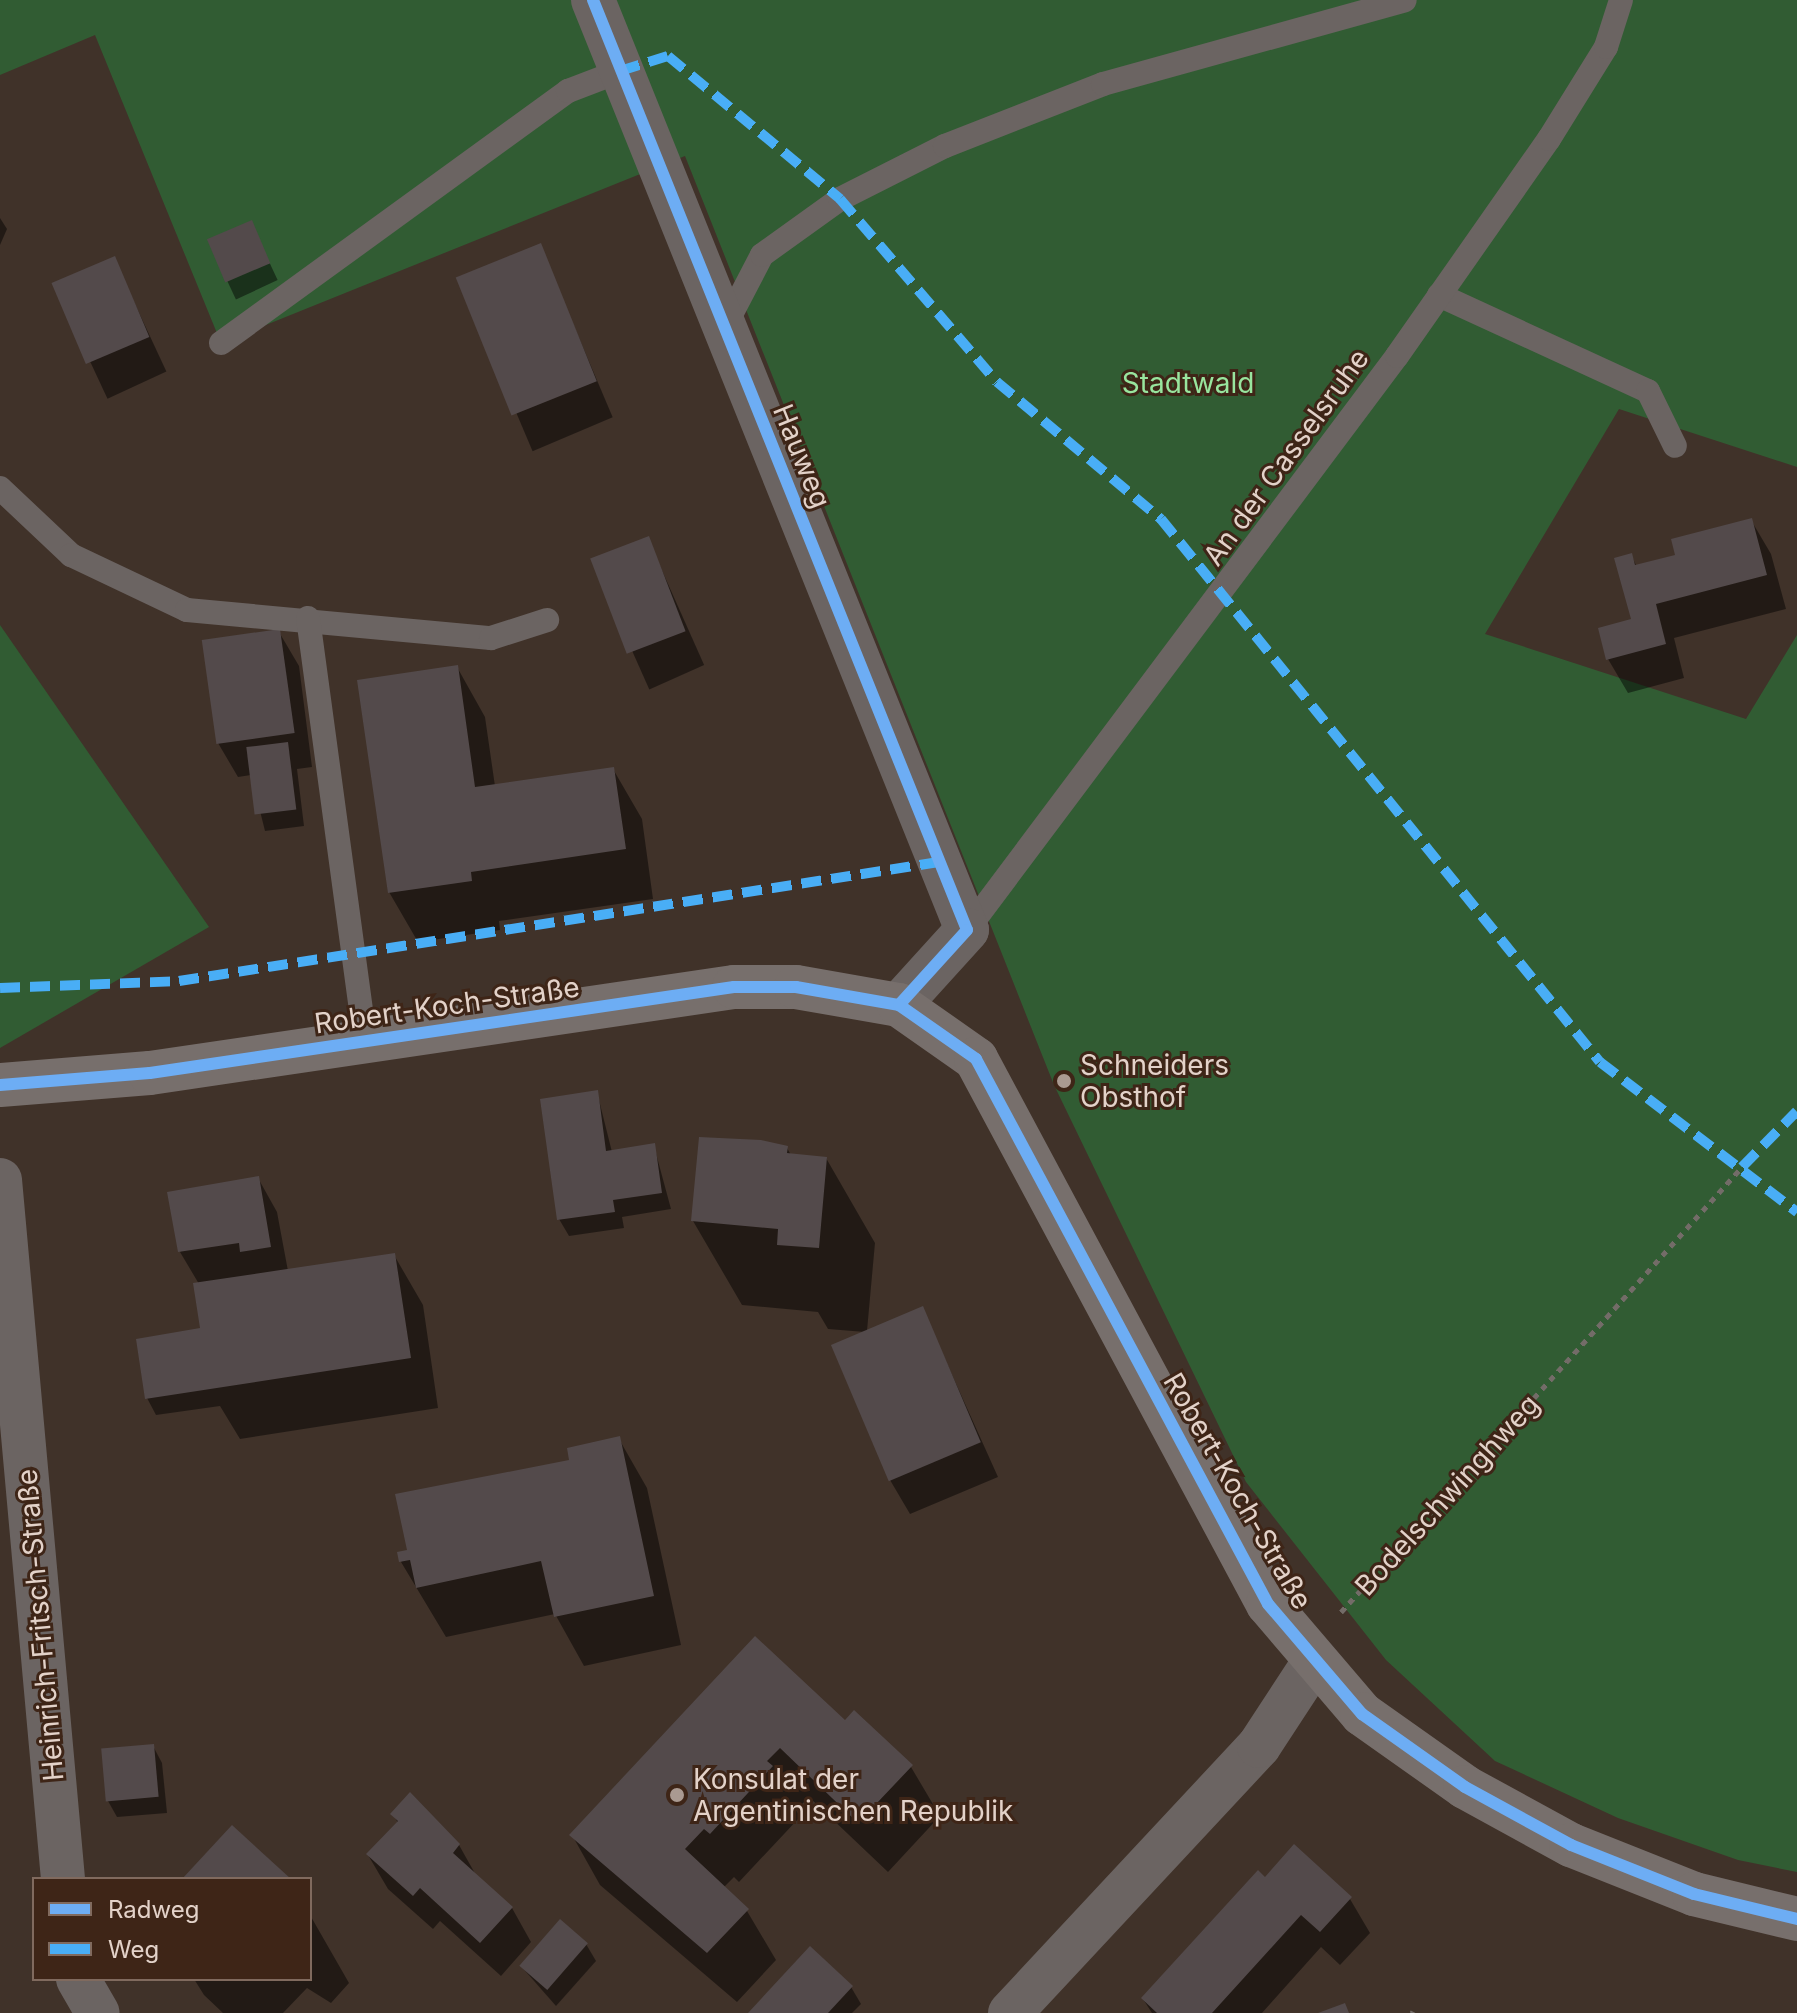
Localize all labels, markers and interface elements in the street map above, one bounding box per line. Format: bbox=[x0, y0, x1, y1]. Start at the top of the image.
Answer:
street label: An der Casselsruhe bbox=[1196, 342, 1376, 572]
park label: Stadtwald bbox=[1122, 366, 1254, 400]
street label: Hauweg bbox=[766, 399, 838, 513]
street label: Robert-Koch-Straße bbox=[312, 970, 582, 1040]
place label: Schneiders Obsthof bbox=[1080, 1048, 1229, 1114]
marker: Schneiders Obsthof bbox=[1055, 1072, 1073, 1090]
street label: Robert-Koch-Straße bbox=[1157, 1367, 1319, 1615]
street label: Bodelschwinghweg bbox=[1348, 1388, 1546, 1602]
street label: Heinrich-Fritsch-Straße bbox=[10, 1468, 70, 1782]
place label: Konsulat der Argentinischen Republik bbox=[693, 1762, 1013, 1828]
marker: Konsulat der Argentinischen Republik bbox=[668, 1786, 686, 1804]
legend bbox=[32, 1877, 312, 1981]
text: Radweg bbox=[108, 1895, 199, 1924]
text: Weg bbox=[108, 1935, 159, 1964]

